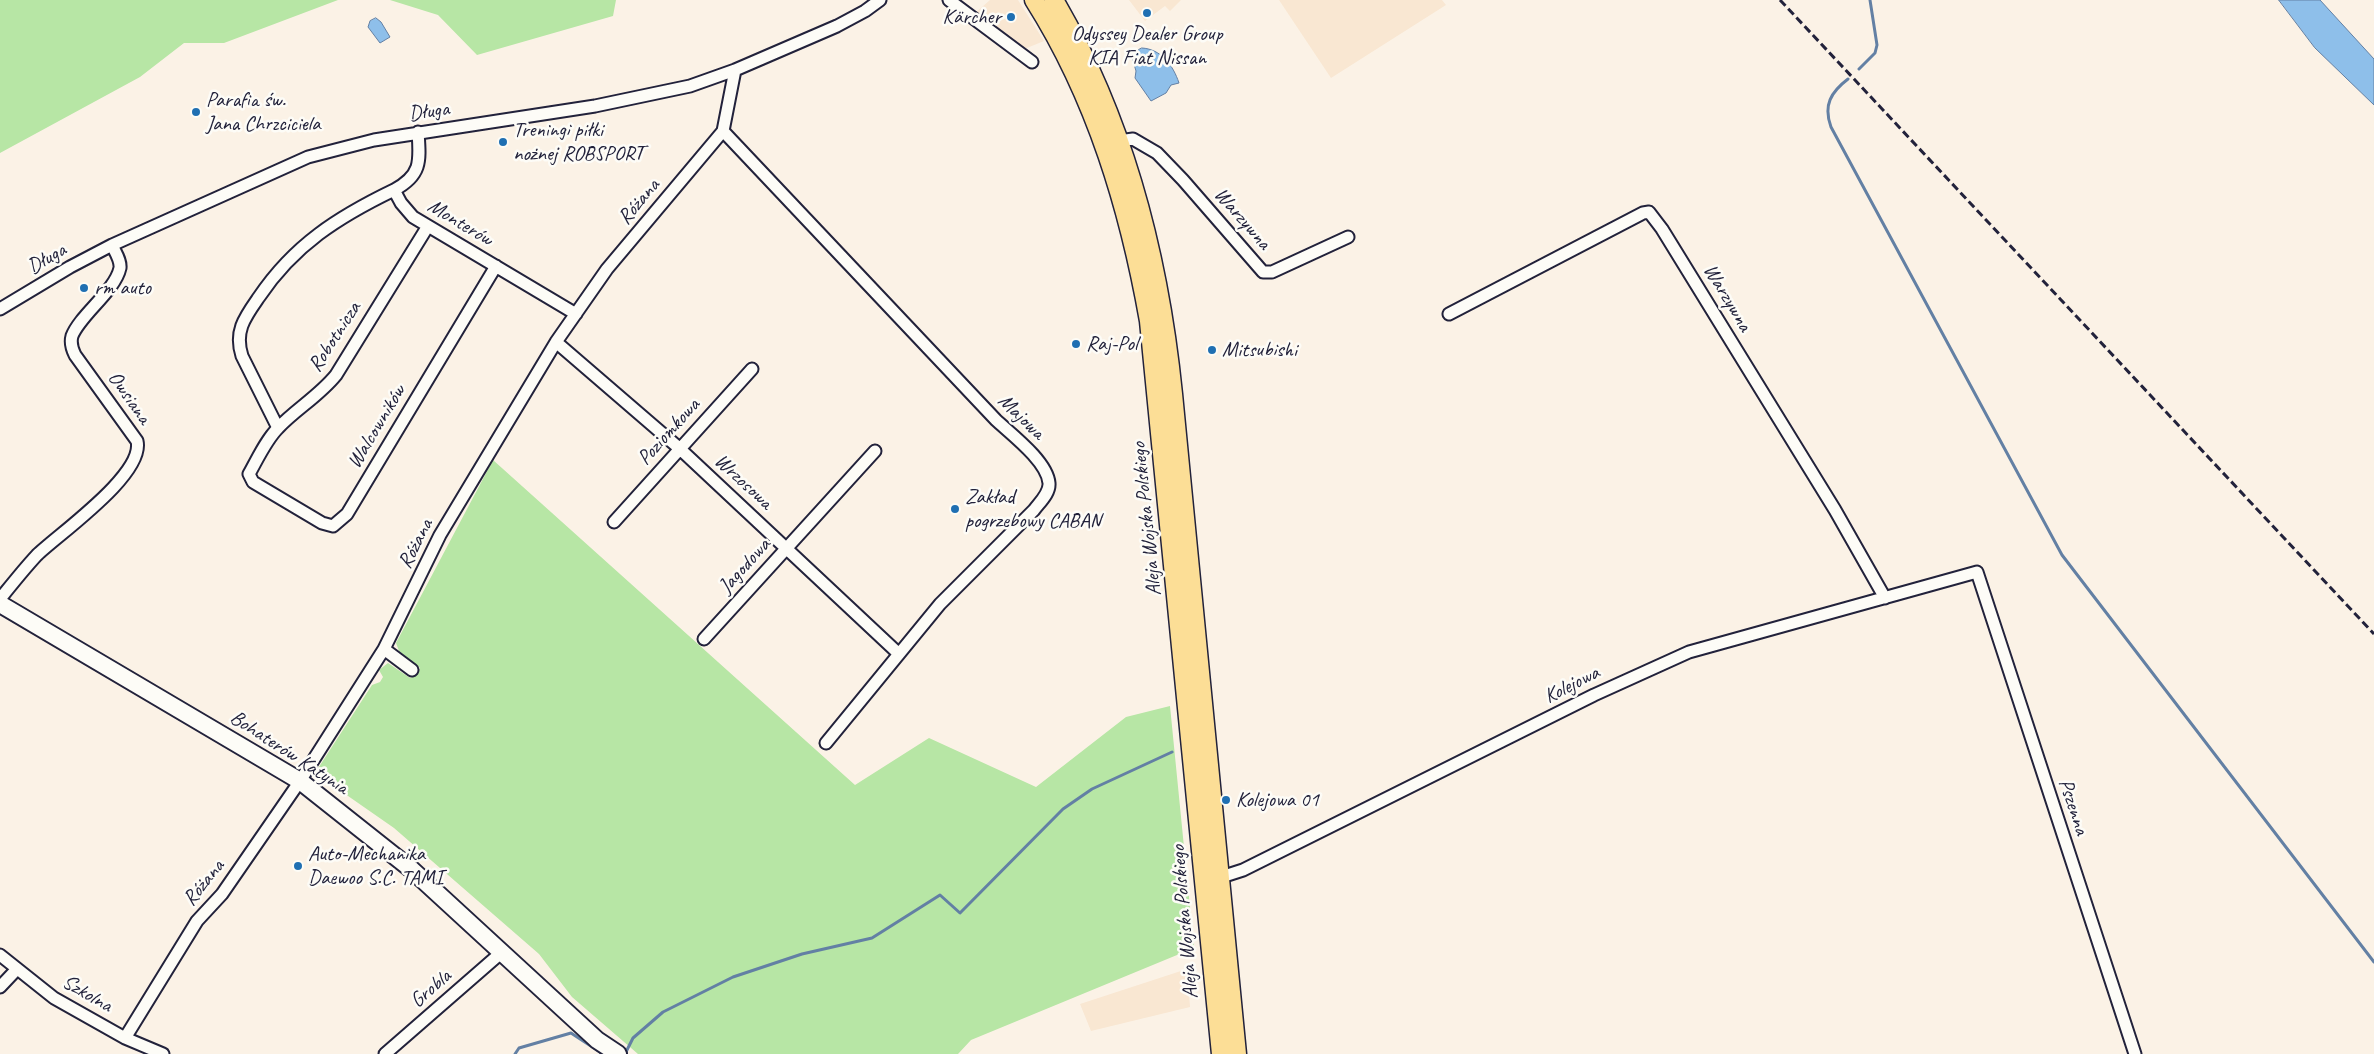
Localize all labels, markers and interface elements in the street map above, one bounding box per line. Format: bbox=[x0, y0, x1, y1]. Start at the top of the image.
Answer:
place label: Kärcher bbox=[943, 4, 1001, 30]
marker: Odyssey Dealer Group KIA Fiat Nissan bbox=[1141, 7, 1153, 19]
marker: Kärcher bbox=[1005, 11, 1017, 23]
place label: Odyssey Dealer Group KIA Fiat Nissan bbox=[1072, 21, 1222, 71]
place label: Parafia św. Jana Chrzciciela bbox=[206, 87, 320, 137]
street label: Długa bbox=[407, 97, 451, 127]
marker: Parafia św. Jana Chrzciciela bbox=[190, 106, 202, 118]
place label: Treningi piłki nożnej ROBSPORT bbox=[513, 117, 644, 167]
marker: Treningi piłki nożnej ROBSPORT bbox=[497, 136, 509, 148]
street label: Różana bbox=[613, 174, 665, 230]
street label: Warzywna bbox=[1208, 183, 1276, 255]
street label: Monterów bbox=[423, 194, 497, 252]
street label: Długa bbox=[23, 238, 71, 280]
street label: Warzywna bbox=[1697, 260, 1757, 336]
place label: rm auto bbox=[94, 275, 151, 301]
marker: rm auto bbox=[78, 282, 90, 294]
street label: Robotnicza bbox=[303, 297, 367, 377]
place label: Raj-Pol bbox=[1086, 331, 1137, 357]
place label: Mitsubishi bbox=[1222, 337, 1297, 363]
marker: Raj-Pol bbox=[1070, 338, 1082, 350]
marker: Mitsubishi bbox=[1206, 344, 1218, 356]
street label: Owsiana bbox=[102, 367, 156, 429]
street label: Walcowników bbox=[342, 381, 412, 473]
street label: Majowa bbox=[992, 389, 1050, 445]
street label: Poziomkowa bbox=[632, 393, 706, 471]
street label: Aleja Wojska Polskiego bbox=[1126, 441, 1168, 597]
street label: Wrzosowa bbox=[709, 449, 777, 515]
place label: Zakład pogrzebowy CABAN bbox=[965, 484, 1101, 534]
marker: Zakład pogrzebowy CABAN bbox=[949, 503, 961, 515]
street label: Różana bbox=[393, 515, 439, 573]
street label: Jagodowa bbox=[714, 533, 776, 599]
street label: Kolejowa bbox=[1540, 660, 1604, 710]
street label: Bohaterów Katynia bbox=[225, 705, 353, 801]
street label: Pszenna bbox=[2052, 776, 2094, 838]
place label: Kolejowa 01 bbox=[1236, 787, 1319, 813]
marker: Kolejowa 01 bbox=[1220, 794, 1232, 806]
place label: Auto-Mechanika Daewoo S.C. TAMI bbox=[308, 841, 443, 891]
street label: Aleja Wojska Polskiego bbox=[1166, 844, 1204, 1000]
street label: Różana bbox=[178, 855, 230, 911]
marker: Auto-Mechanika Daewoo S.C. TAMI bbox=[292, 860, 304, 872]
street label: Grobla bbox=[405, 964, 457, 1014]
street label: Szkolna bbox=[57, 970, 117, 1018]

